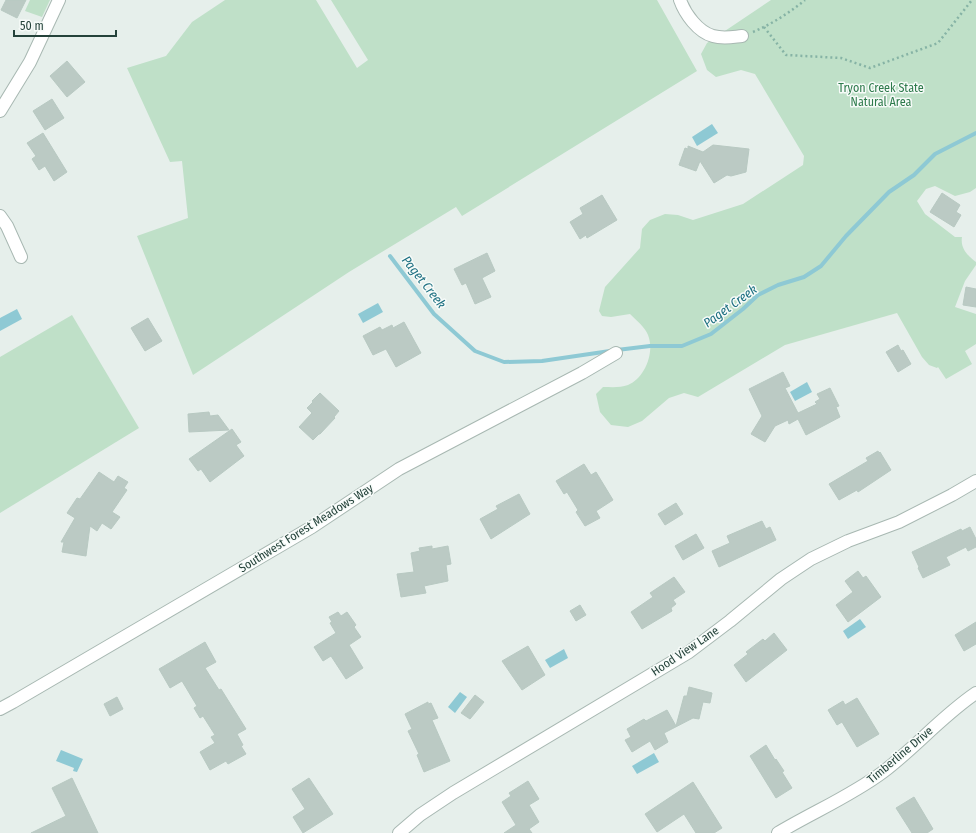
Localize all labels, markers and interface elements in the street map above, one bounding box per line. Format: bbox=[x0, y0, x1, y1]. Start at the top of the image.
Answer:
scale bar bbox=[14, 12, 116, 38]
text: 50 m bbox=[20, 19, 44, 33]
park label: Tryon Creek State Natural Area bbox=[838, 81, 924, 109]
water label: Paget Creek bbox=[399, 253, 449, 312]
water label: Paget Creek bbox=[700, 281, 760, 330]
street label: Southwest Forest Meadows Way bbox=[236, 480, 376, 575]
street label: Hood View Lane bbox=[649, 623, 721, 679]
street label: Timberline Drive bbox=[864, 724, 936, 786]

